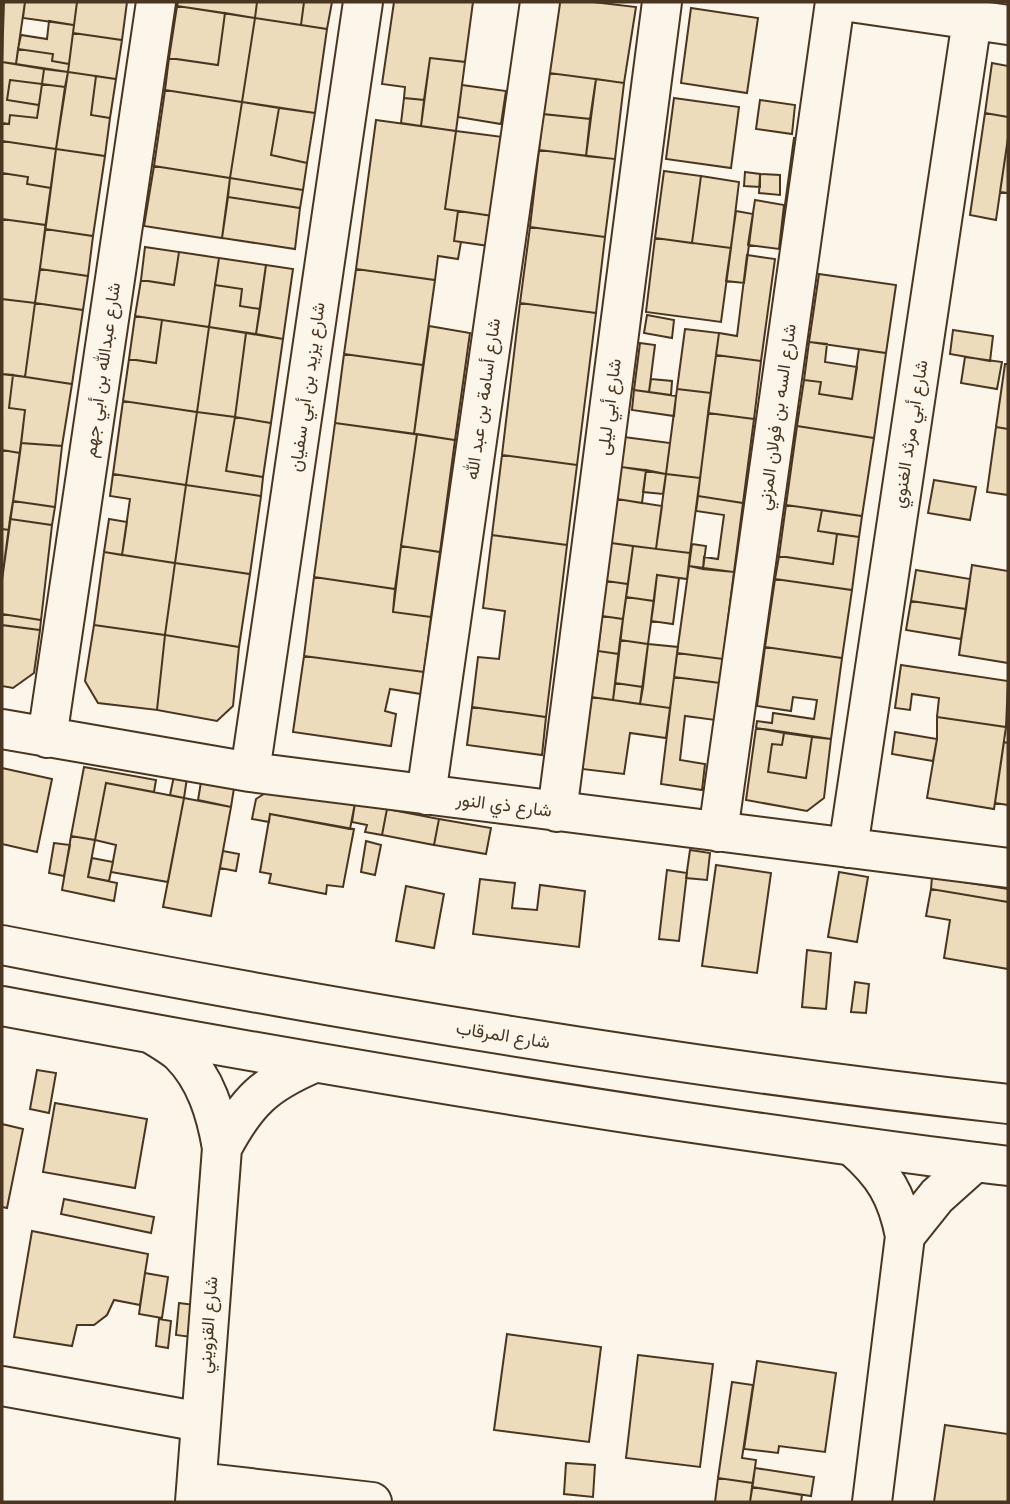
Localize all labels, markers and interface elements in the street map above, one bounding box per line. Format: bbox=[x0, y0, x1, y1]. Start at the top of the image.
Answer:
street label: شارع عبدالله بن أبي جهم bbox=[77, 281, 129, 459]
street label: شارع يزيد بن أبي سفيان bbox=[282, 301, 334, 474]
street label: شارع أسامة بن عبد الله bbox=[459, 316, 506, 481]
street label: شارع السه بن فولان المزني bbox=[751, 322, 805, 512]
street label: شارع أبي ليلى bbox=[590, 357, 630, 457]
street label: شارع أبي مرثد الغنوي bbox=[885, 358, 937, 510]
street label: شارع ذي النور bbox=[453, 786, 553, 826]
street label: شارع المرقاب bbox=[454, 1015, 552, 1054]
street label: شارع القزويني bbox=[192, 1276, 226, 1375]

